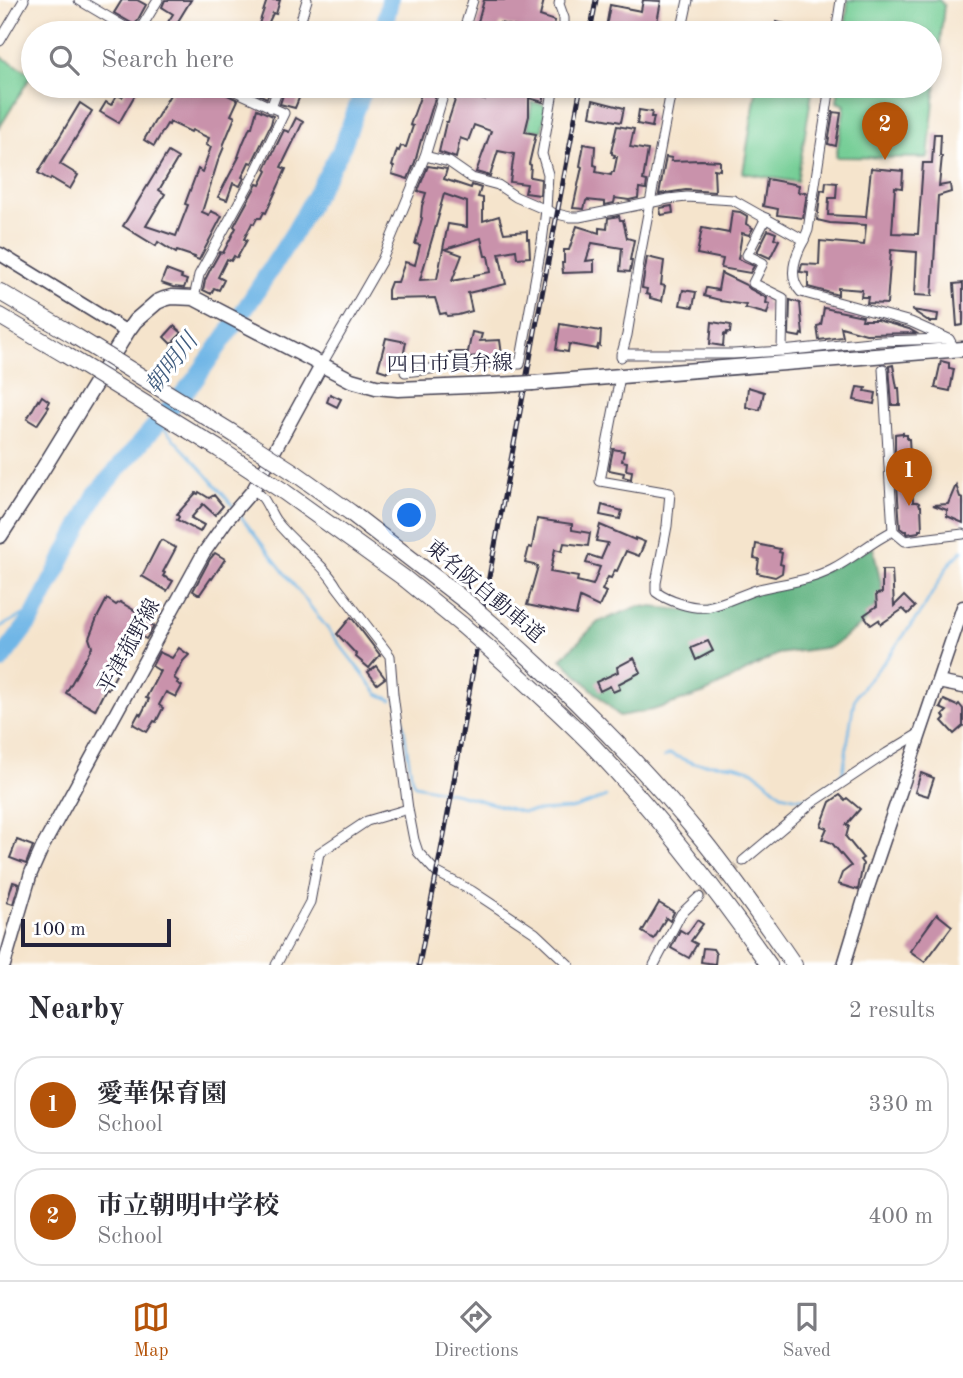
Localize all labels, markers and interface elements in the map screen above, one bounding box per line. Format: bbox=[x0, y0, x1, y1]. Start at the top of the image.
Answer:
search box bbox=[21, 21, 942, 98]
icon: search bbox=[45, 41, 83, 79]
text: Search here bbox=[101, 47, 234, 73]
pin: 2 bbox=[862, 102, 908, 160]
water label: 朝明川 bbox=[140, 326, 204, 398]
street label: 四日市員弁線 bbox=[387, 351, 513, 377]
pin: 1 bbox=[886, 448, 932, 506]
your location bbox=[392, 498, 426, 532]
street label: 東名阪自動車道 bbox=[421, 535, 548, 647]
street label: 平津菰野線 bbox=[94, 595, 165, 698]
scale bar bbox=[21, 916, 172, 948]
text: 100 m bbox=[32, 921, 85, 940]
text: Nearby bbox=[28, 995, 125, 1025]
text: 2 results bbox=[849, 999, 935, 1022]
text: 愛華保育園 bbox=[97, 1082, 227, 1108]
text: 1 bbox=[46, 1093, 60, 1116]
text: 330 m bbox=[868, 1093, 933, 1116]
text: School bbox=[97, 1113, 163, 1136]
text: 市立朝明中学校 bbox=[97, 1194, 279, 1220]
text: 2 bbox=[46, 1205, 60, 1228]
text: 400 m bbox=[868, 1205, 933, 1228]
text: School bbox=[97, 1225, 163, 1248]
tab: Map bbox=[132, 1298, 170, 1363]
tab: Directions bbox=[434, 1298, 519, 1363]
tab: Saved bbox=[783, 1298, 831, 1363]

